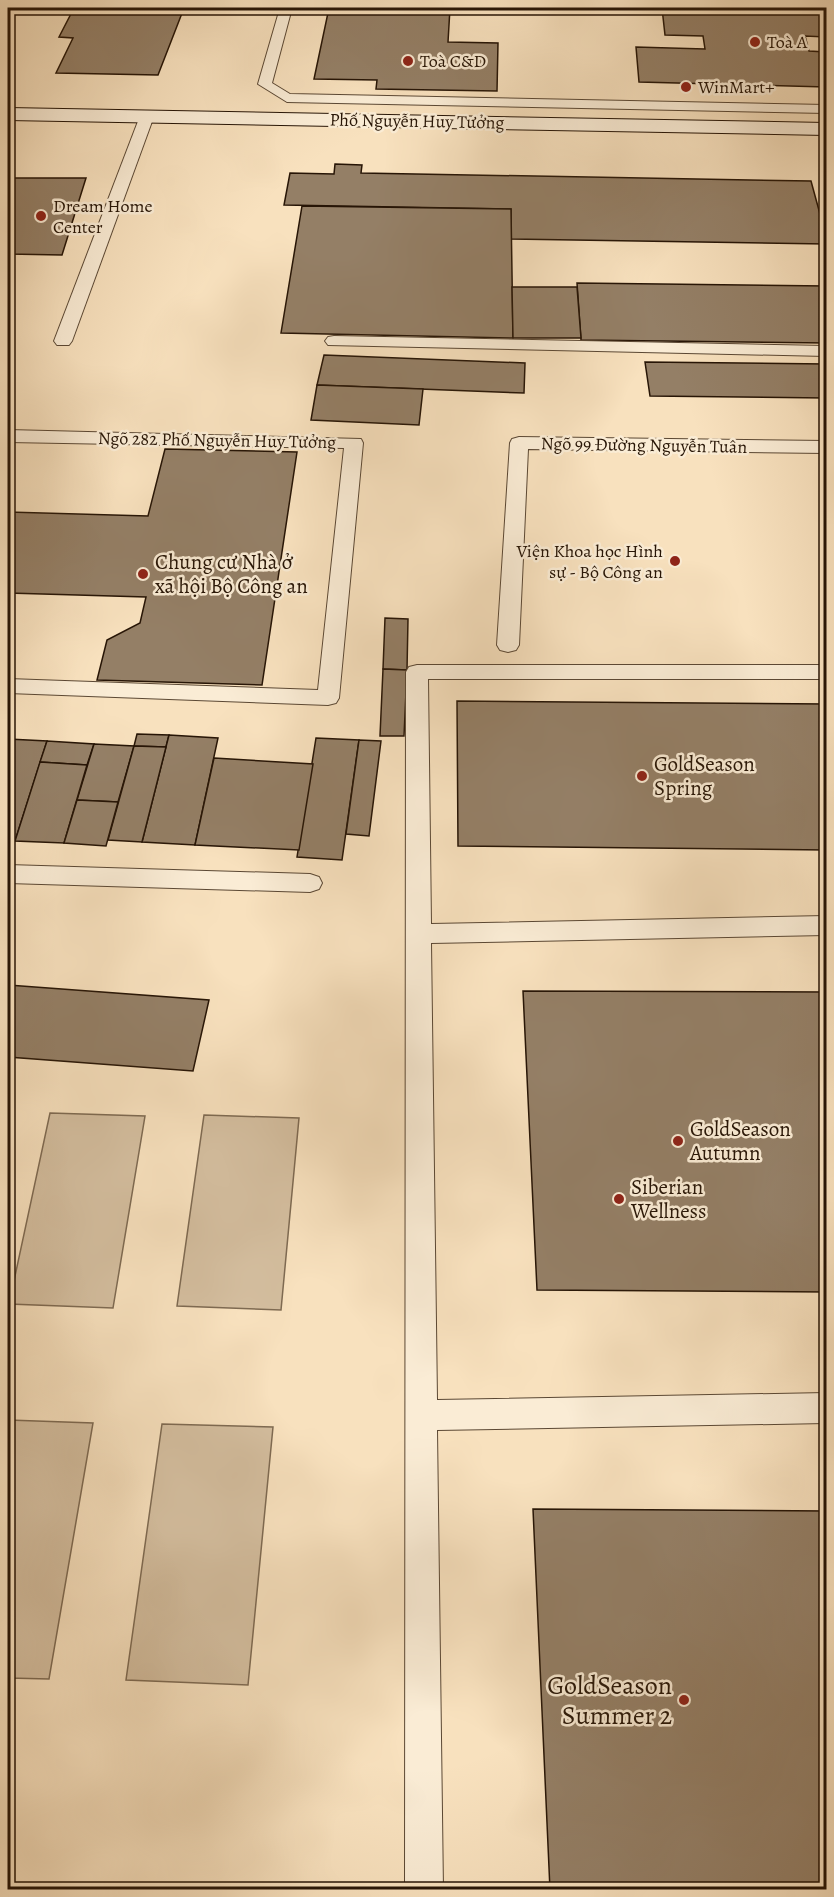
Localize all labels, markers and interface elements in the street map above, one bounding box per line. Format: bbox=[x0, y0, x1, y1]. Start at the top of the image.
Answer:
place label: Toà A bbox=[767, 30, 808, 54]
marker: Toà A bbox=[748, 35, 762, 49]
place label: Toà C&D bbox=[420, 49, 486, 73]
marker: Toà C&D bbox=[401, 54, 415, 68]
place label: WinMart+ bbox=[697, 75, 774, 99]
marker: WinMart+ bbox=[679, 80, 693, 94]
street label: Phố Nguyễn Huy Tưởng bbox=[329, 107, 505, 135]
place label: Dream Home Center bbox=[53, 194, 153, 239]
marker: Dream Home Center bbox=[34, 209, 48, 223]
street label: Ngõ 282 Phố Nguyễn Huy Tưởng bbox=[98, 426, 336, 454]
street label: Ngõ 99 Đường Nguyễn Tuân bbox=[541, 431, 748, 459]
place label: Viện Khoa học Hình sự - Bộ Công an bbox=[516, 539, 663, 584]
place label: Chung cư Nhà ở xã hội Bộ Công an bbox=[155, 548, 308, 600]
marker: Viện Khoa học Hình sự - Bộ Công an bbox=[668, 554, 682, 568]
marker: Chung cư Nhà ở xã hội Bộ Công an bbox=[136, 567, 150, 581]
place label: GoldSeason Spring bbox=[654, 750, 755, 802]
marker: GoldSeason Spring bbox=[635, 769, 649, 783]
place label: GoldSeason Autumn bbox=[689, 1115, 791, 1167]
marker: GoldSeason Autumn bbox=[671, 1134, 685, 1148]
place label: Siberian Wellness bbox=[630, 1173, 706, 1225]
marker: Siberian Wellness bbox=[612, 1192, 626, 1206]
place label: GoldSeason Summer 2 bbox=[547, 1668, 672, 1733]
marker: GoldSeason Summer 2 bbox=[677, 1693, 691, 1707]

